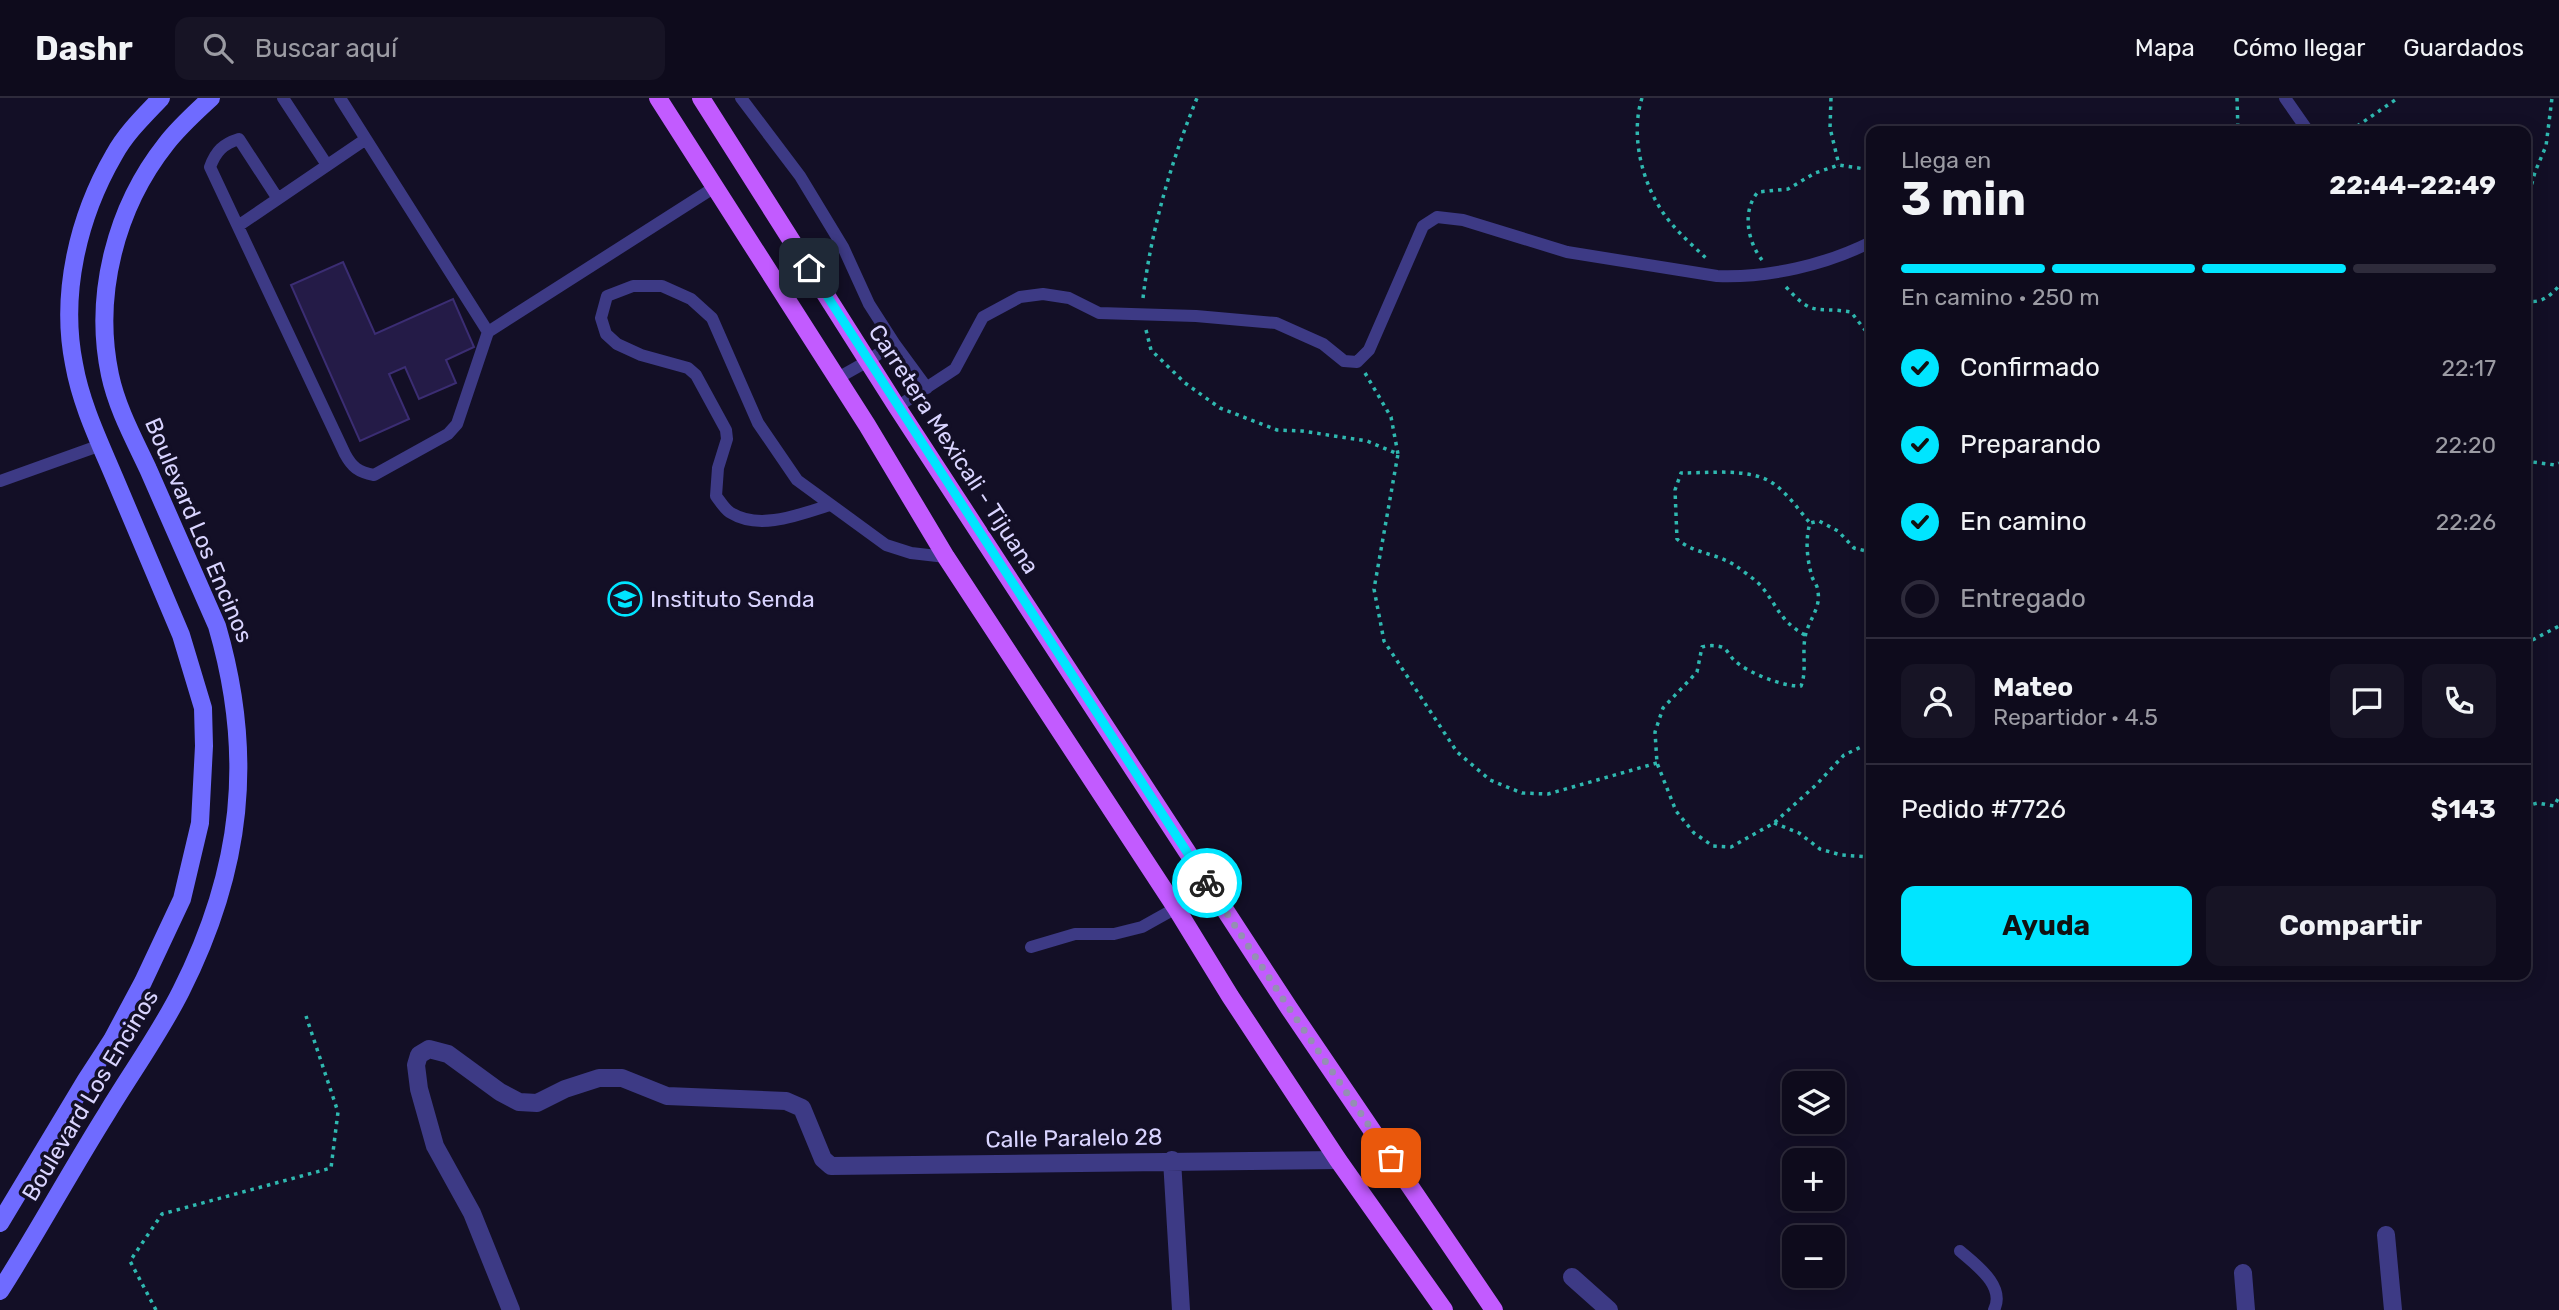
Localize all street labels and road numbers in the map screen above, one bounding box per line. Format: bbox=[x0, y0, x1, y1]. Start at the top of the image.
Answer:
street label: Carretera Mexicali - Tijuana bbox=[863, 319, 1045, 579]
street label: Boulevard Los Encinos bbox=[139, 413, 259, 647]
street label: Boulevard Los Encinos bbox=[16, 984, 164, 1206]
street label: Calle Paralelo 28 bbox=[985, 1122, 1163, 1154]

